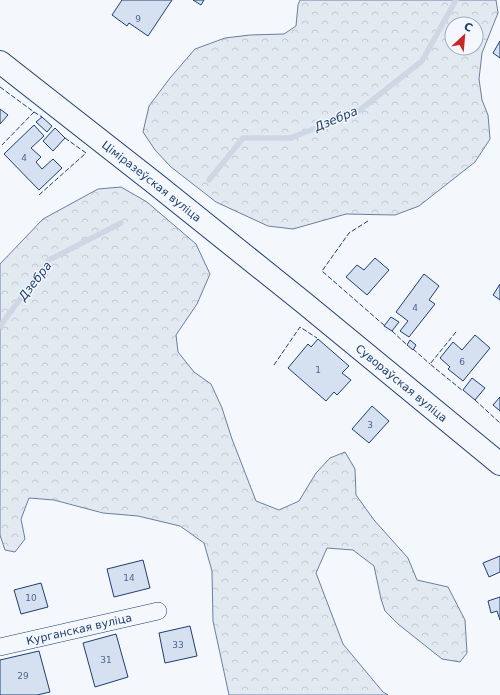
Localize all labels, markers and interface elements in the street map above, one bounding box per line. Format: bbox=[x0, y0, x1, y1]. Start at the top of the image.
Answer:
house number: 9 bbox=[135, 14, 141, 24]
north arrow bbox=[444, 16, 484, 56]
text: С bbox=[462, 20, 475, 35]
water label: Дзебра bbox=[311, 104, 360, 135]
street label: Ціміразеўская вуліца bbox=[100, 138, 204, 224]
house number: 4 bbox=[21, 153, 27, 163]
water label: Дзебра bbox=[15, 259, 55, 304]
house number: 4 bbox=[412, 303, 418, 313]
street label: Сувораўская вуліца bbox=[353, 342, 450, 424]
house number: 6 bbox=[459, 357, 465, 367]
house number: 1 bbox=[315, 365, 321, 375]
house number: 3 bbox=[367, 420, 373, 430]
house number: 14 bbox=[123, 573, 135, 583]
house number: 10 bbox=[25, 593, 37, 603]
street label: Курганская вуліца bbox=[25, 611, 133, 647]
house number: 33 bbox=[172, 640, 184, 650]
house number: 31 bbox=[100, 655, 112, 665]
house number: 29 bbox=[17, 671, 29, 681]

